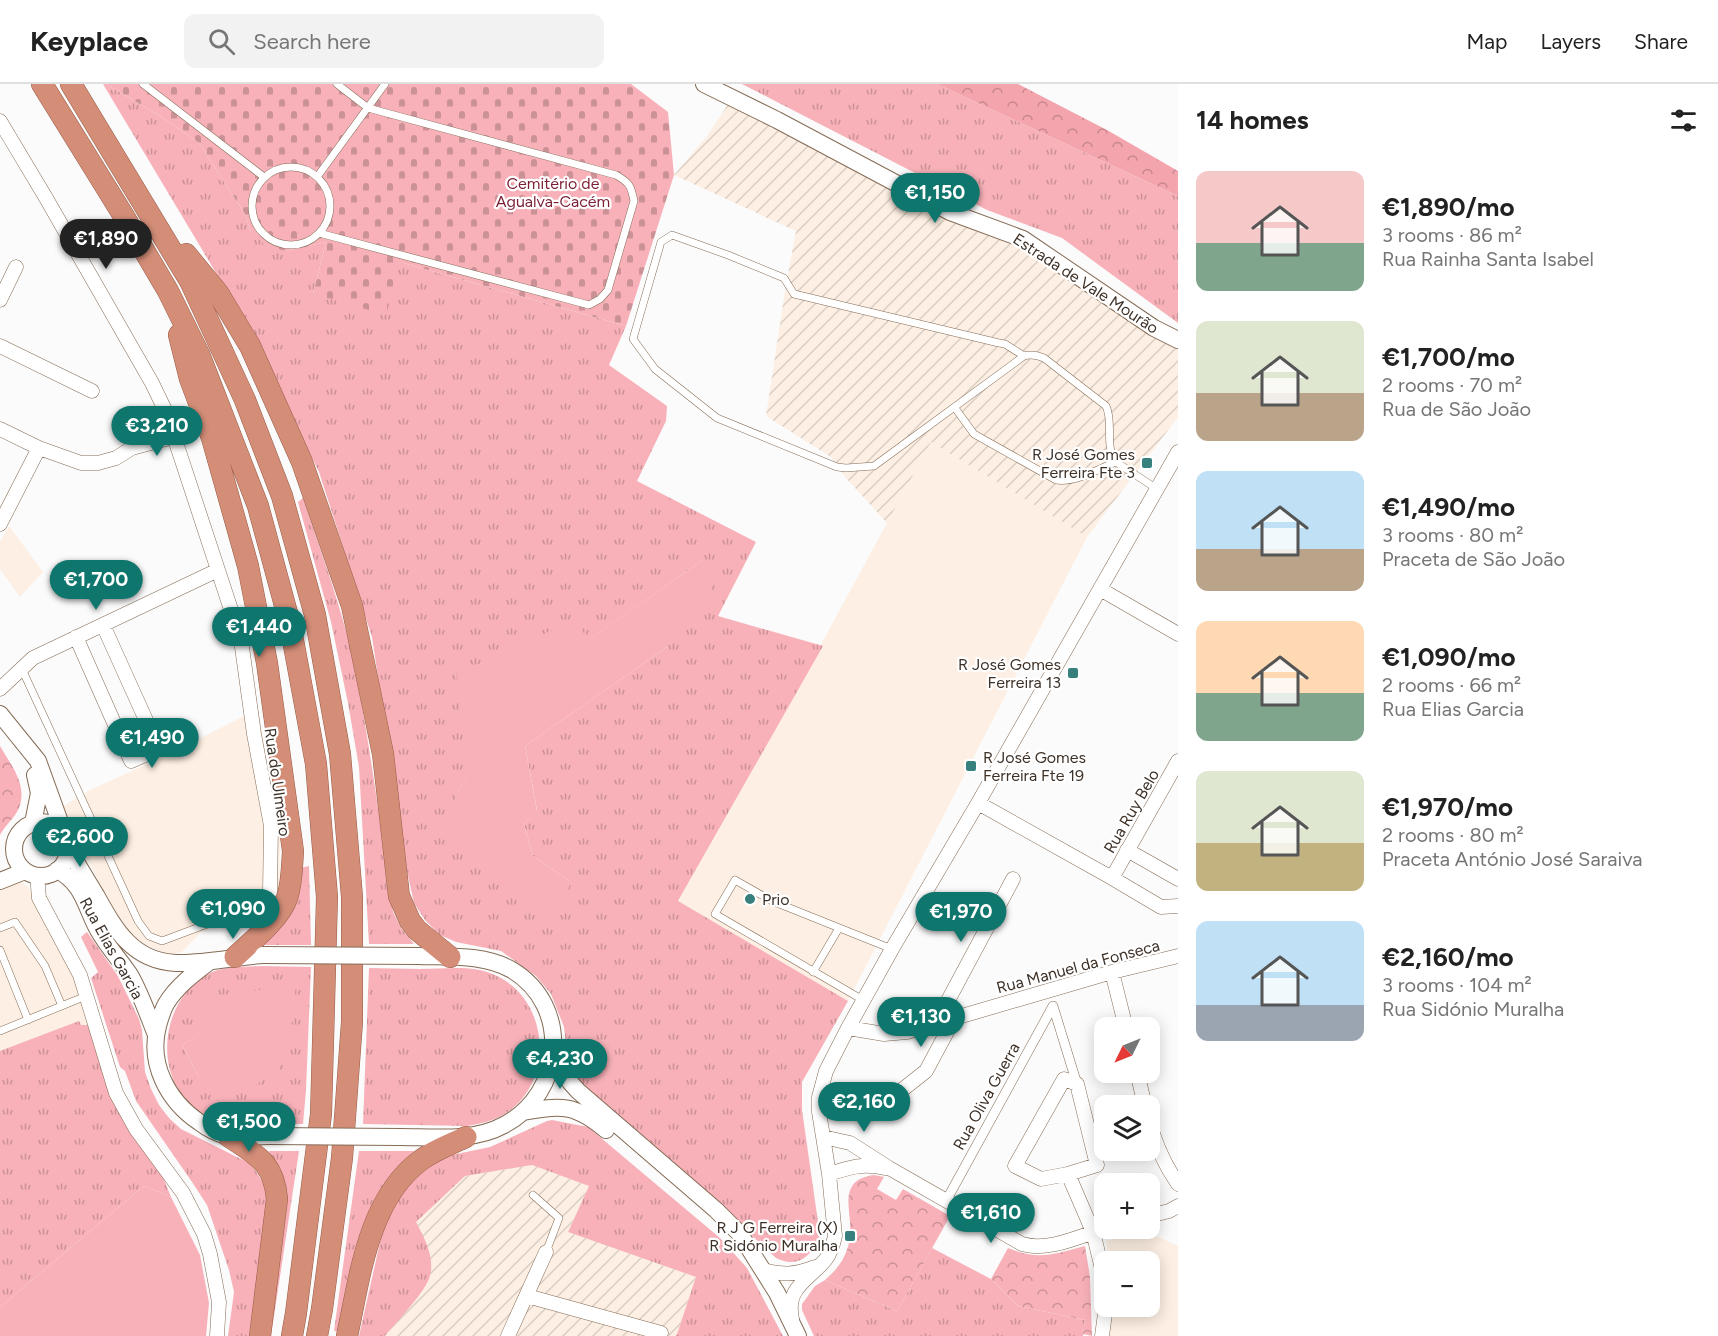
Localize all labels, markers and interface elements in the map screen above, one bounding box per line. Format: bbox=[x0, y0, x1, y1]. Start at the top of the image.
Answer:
search box bbox=[184, 14, 604, 68]
text: Keyplace bbox=[30, 24, 148, 58]
icon: search bbox=[205, 25, 238, 58]
text: Search here bbox=[253, 28, 371, 55]
text: Map bbox=[1467, 29, 1507, 54]
text: Layers bbox=[1540, 29, 1601, 54]
text: Share bbox=[1634, 29, 1688, 54]
text: 14 homes bbox=[1196, 104, 1309, 136]
icon: filters bbox=[1667, 104, 1700, 137]
pin: €1,150 bbox=[886, 173, 984, 224]
park label: Cemitério de Agualva-Cacém bbox=[496, 174, 610, 211]
text: €1,150 bbox=[905, 180, 965, 204]
text: €1,890/mo bbox=[1382, 191, 1515, 223]
icon: home bbox=[1244, 195, 1316, 267]
pin: €1,890 bbox=[57, 219, 155, 270]
text: 3 rooms · 86 m² bbox=[1382, 223, 1522, 247]
text: €1,890 bbox=[74, 226, 138, 250]
street label: Estrada de Vale Mourão bbox=[1009, 229, 1162, 338]
text: Rua Rainha Santa Isabel bbox=[1382, 247, 1594, 271]
text: €1,700/mo bbox=[1382, 341, 1515, 373]
icon: home bbox=[1244, 345, 1316, 417]
text: 2 rooms · 70 m² bbox=[1382, 373, 1522, 397]
text: Rua de São João bbox=[1382, 397, 1531, 421]
pin: €3,210 bbox=[108, 406, 206, 457]
text: €3,210 bbox=[125, 413, 189, 437]
place label: R José Gomes Ferreira Fte 3 bbox=[1032, 445, 1135, 482]
marker: R José Gomes Ferreira Fte 3 bbox=[1140, 456, 1154, 470]
text: €1,490/mo bbox=[1382, 491, 1515, 523]
icon: home bbox=[1244, 495, 1316, 567]
text: 3 rooms · 80 m² bbox=[1382, 523, 1523, 547]
text: Praceta de São João bbox=[1382, 547, 1565, 571]
pin: €1,700 bbox=[47, 560, 145, 611]
text: €1,700 bbox=[64, 567, 128, 591]
pin: €1,440 bbox=[210, 607, 308, 658]
text: €1,440 bbox=[226, 614, 292, 638]
text: €1,090/mo bbox=[1382, 641, 1516, 673]
icon: home bbox=[1244, 645, 1316, 717]
place label: R José Gomes Ferreira 13 bbox=[958, 655, 1061, 692]
marker: R José Gomes Ferreira 13 bbox=[1066, 666, 1080, 680]
text: 2 rooms · 66 m² bbox=[1382, 673, 1521, 697]
text: Rua Elias Garcia bbox=[1382, 697, 1524, 721]
pin: €1,490 bbox=[103, 718, 201, 769]
text: €1,490 bbox=[120, 725, 184, 749]
street label: Rua do Ulmeiro bbox=[260, 727, 295, 837]
place label: R José Gomes Ferreira Fte 19 bbox=[983, 748, 1086, 785]
marker: R José Gomes Ferreira Fte 19 bbox=[964, 759, 978, 773]
street label: Rua Ruy Belo bbox=[1100, 766, 1163, 857]
text: €1,970/mo bbox=[1382, 791, 1513, 823]
icon: home bbox=[1244, 795, 1316, 867]
pin: €2,600 bbox=[31, 817, 129, 868]
text: 2 rooms · 80 m² bbox=[1382, 823, 1524, 847]
text: €2,600 bbox=[46, 824, 114, 848]
text: Praceta António José Saraiva bbox=[1382, 847, 1643, 871]
pin: €1,090 bbox=[184, 889, 282, 940]
place label: Prio bbox=[762, 890, 790, 909]
marker: Prio bbox=[743, 892, 757, 906]
pin: €1,970 bbox=[912, 892, 1010, 943]
street label: Rua Elias Garcia bbox=[76, 894, 147, 1003]
text: €1,090 bbox=[201, 896, 266, 920]
text: €1,970 bbox=[929, 899, 993, 923]
street label: Rua Manuel da Fonseca bbox=[994, 936, 1162, 997]
text: €2,160/mo bbox=[1382, 941, 1514, 973]
icon: home bbox=[1244, 945, 1316, 1017]
text: 3 rooms · 104 m² bbox=[1382, 973, 1532, 997]
pin: €1,130 bbox=[872, 997, 970, 1048]
text: Rua Sidónio Muralha bbox=[1382, 997, 1564, 1021]
text: €1,130 bbox=[891, 1004, 951, 1028]
north arrow bbox=[1094, 1017, 1160, 1083]
map controls bbox=[1094, 1017, 1160, 1317]
pin: €4,230 bbox=[511, 1039, 609, 1090]
street label: Rua Oliva Guerra bbox=[949, 1039, 1024, 1153]
text: €4,230 bbox=[526, 1046, 594, 1070]
pin: €2,160 bbox=[815, 1082, 913, 1133]
text: €2,160 bbox=[832, 1089, 896, 1113]
button: layers bbox=[1094, 1095, 1160, 1161]
pin: €1,500 bbox=[200, 1102, 298, 1153]
text: €1,500 bbox=[216, 1109, 282, 1133]
button: + bbox=[1094, 1173, 1160, 1239]
pin: €1,610 bbox=[942, 1193, 1040, 1244]
text: €1,610 bbox=[961, 1200, 1021, 1224]
place label: R J G Ferreira (X) R Sidónio Muralha bbox=[709, 1218, 838, 1255]
marker: R J G Ferreira (X) R Sidónio Muralha bbox=[843, 1229, 857, 1243]
button: − bbox=[1094, 1251, 1160, 1317]

